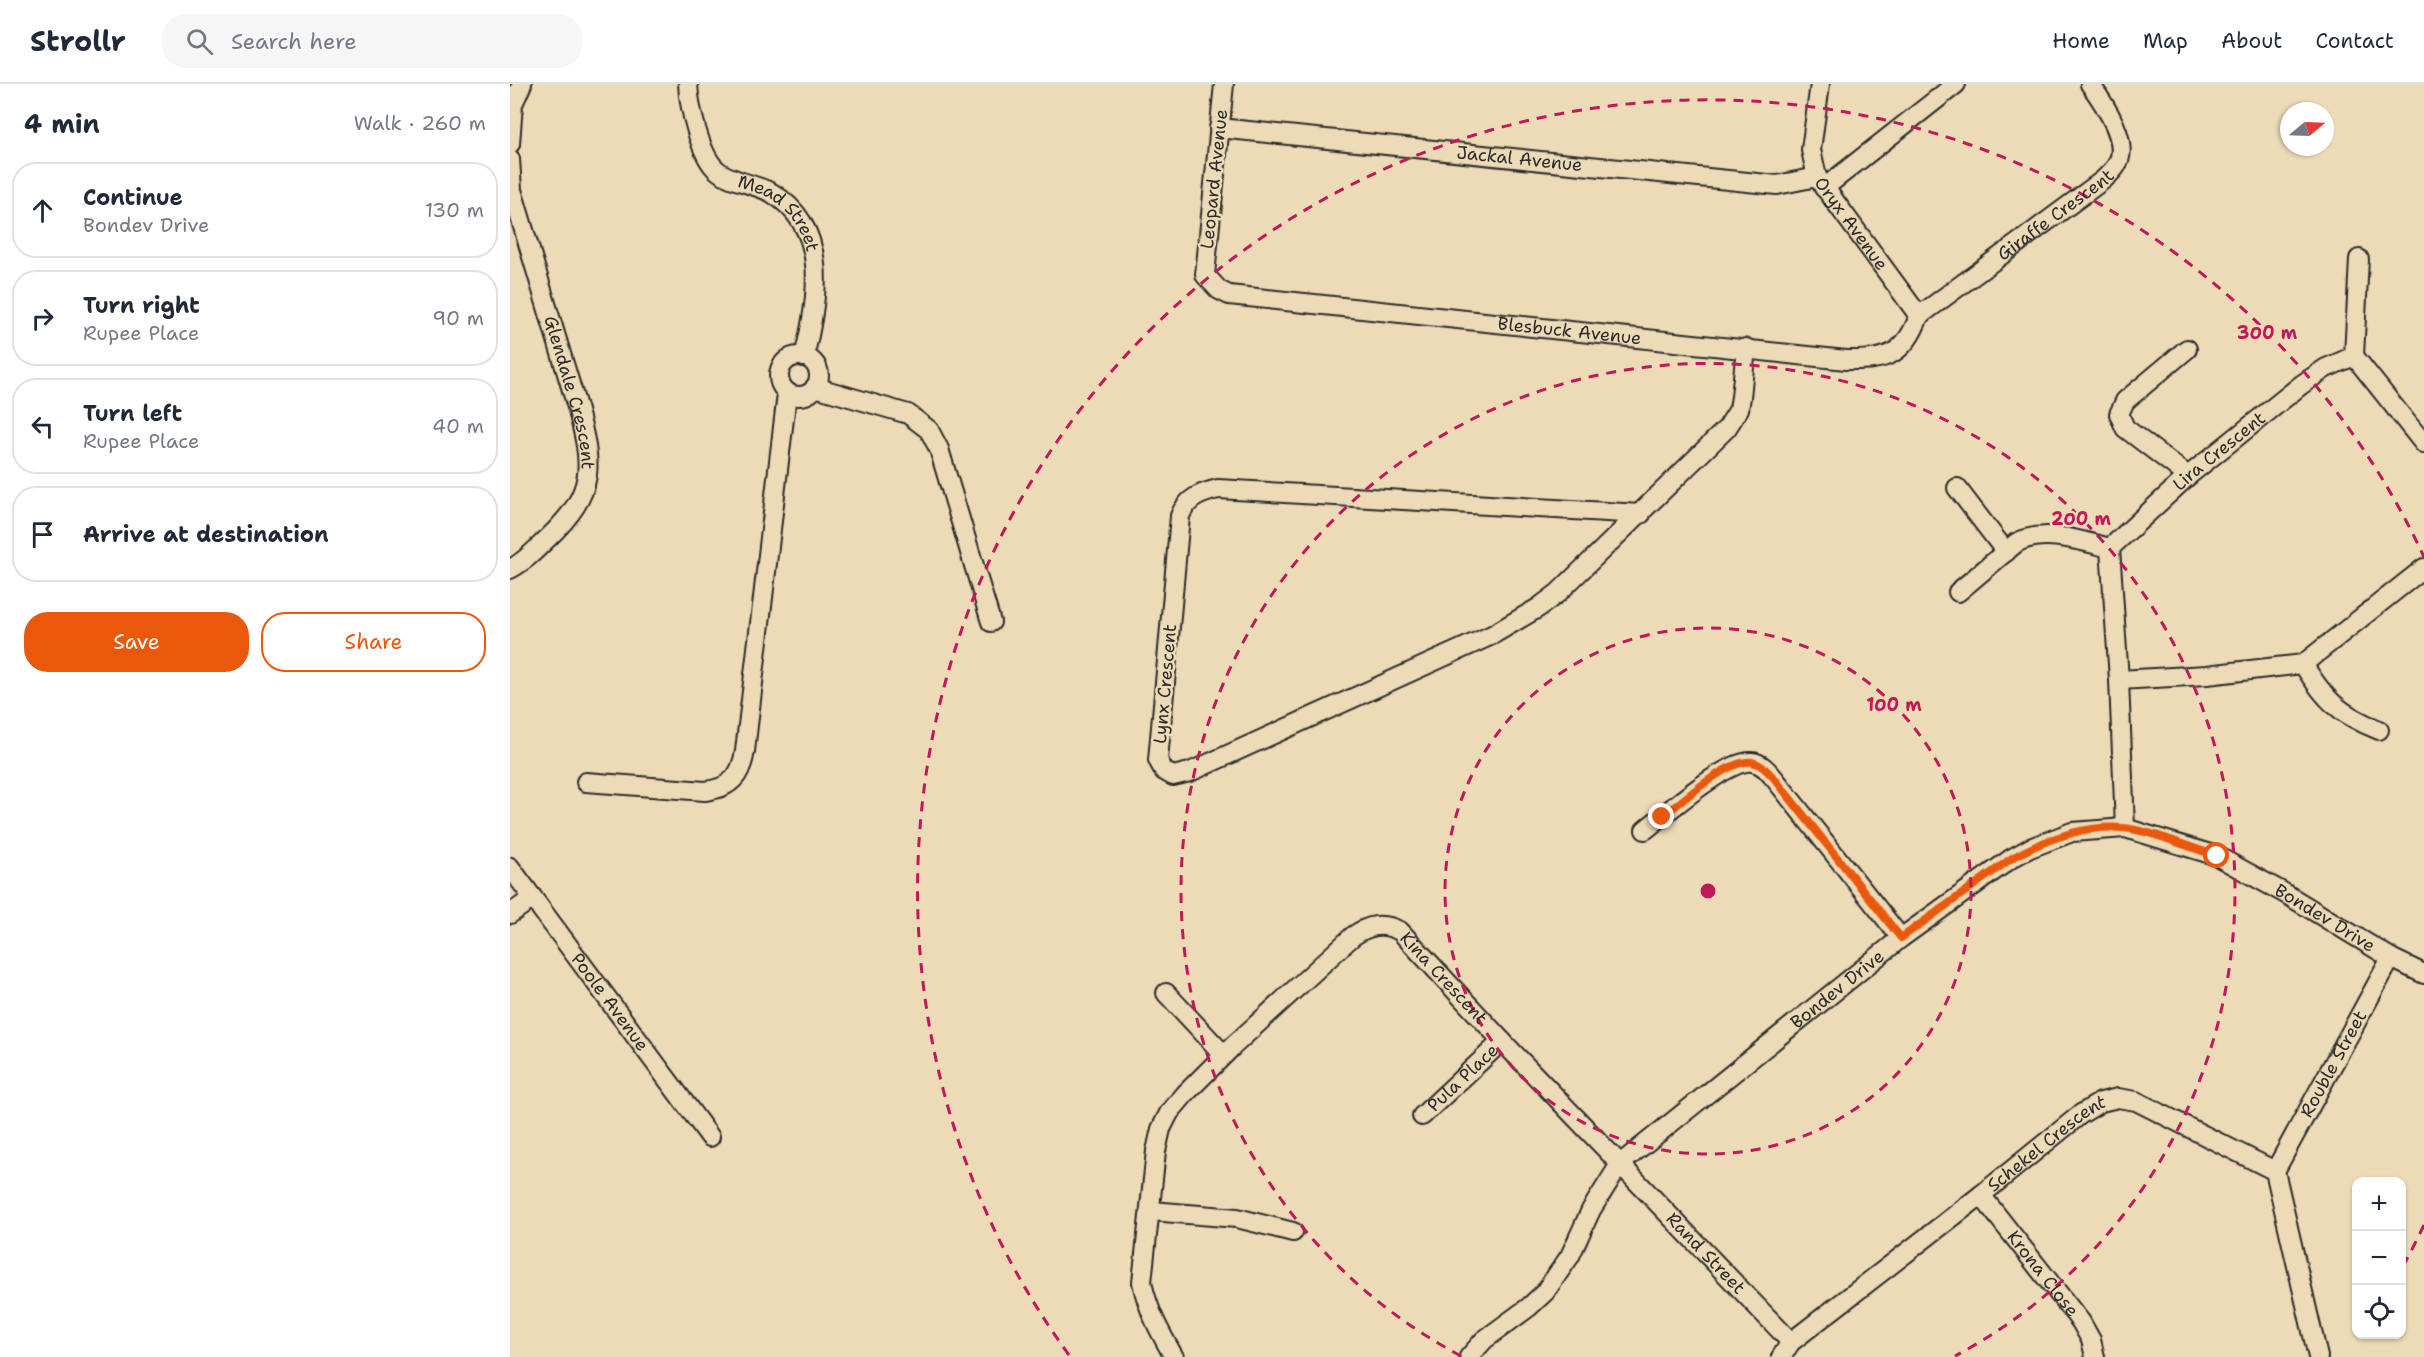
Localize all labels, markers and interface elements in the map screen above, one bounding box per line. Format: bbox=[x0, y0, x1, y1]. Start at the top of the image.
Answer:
search box bbox=[162, 14, 582, 68]
text: Strollr bbox=[30, 22, 126, 60]
icon: search bbox=[183, 25, 216, 58]
text: Search here bbox=[231, 27, 357, 56]
text: Home bbox=[2052, 27, 2110, 55]
text: Map bbox=[2143, 27, 2188, 55]
text: About bbox=[2221, 27, 2282, 55]
text: Contact bbox=[2315, 27, 2394, 55]
north arrow bbox=[2280, 102, 2334, 156]
text: 4 min bbox=[24, 106, 100, 141]
street label: Leopard Avenue bbox=[1195, 108, 1233, 250]
text: Walk · 260 m bbox=[354, 110, 486, 136]
street label: Jackal Avenue bbox=[1455, 140, 1584, 177]
street label: Giraffe Crescent bbox=[1992, 164, 2119, 266]
street label: Mead Street bbox=[735, 169, 825, 254]
street label: Oryx Avenue bbox=[1809, 172, 1894, 275]
text: Continue bbox=[83, 183, 183, 212]
icon: ahead bbox=[26, 194, 59, 227]
text: 130 m bbox=[425, 197, 484, 223]
text: Bondev Drive bbox=[83, 212, 209, 238]
text: Turn right bbox=[83, 291, 200, 320]
icon: right bbox=[26, 302, 59, 335]
text: 90 m bbox=[432, 305, 484, 331]
street label: Blesbuck Avenue bbox=[1496, 311, 1643, 350]
street label: Glendale Crescent bbox=[538, 313, 600, 470]
text: Rupee Place bbox=[83, 320, 199, 346]
text: 300 m bbox=[2237, 321, 2298, 345]
text: Turn left bbox=[83, 399, 182, 428]
street label: Lira Crescent bbox=[2168, 406, 2271, 496]
icon: left bbox=[26, 410, 59, 443]
text: 40 m bbox=[432, 413, 484, 439]
text: Rupee Place bbox=[83, 428, 199, 454]
text: 200 m bbox=[2051, 507, 2112, 531]
icon: arrive bbox=[26, 518, 59, 551]
text: Arrive at destination bbox=[83, 520, 329, 549]
button: Save bbox=[24, 612, 249, 672]
button: Share bbox=[261, 612, 486, 672]
street label: Lynx Crescent bbox=[1148, 623, 1182, 745]
text: 100 m bbox=[1866, 693, 1922, 717]
route end bbox=[1648, 803, 1674, 829]
route start bbox=[2203, 842, 2229, 868]
street label: Bondev Drive bbox=[2270, 878, 2380, 958]
centre of rings bbox=[1698, 881, 1718, 901]
street label: Kina Crescent bbox=[1395, 926, 1493, 1030]
street label: Bondev Drive bbox=[1785, 944, 1889, 1034]
street label: Poole Avenue bbox=[566, 948, 654, 1056]
street label: Rouble Street bbox=[2295, 1006, 2372, 1122]
street label: Pula Place bbox=[1422, 1038, 1504, 1117]
street label: Schekel Crescent bbox=[1982, 1089, 2108, 1197]
map controls bbox=[2352, 1177, 2406, 1339]
button: + bbox=[2352, 1177, 2406, 1231]
street label: Rand Street bbox=[1661, 1207, 1751, 1299]
street label: Krona Close bbox=[2001, 1226, 2084, 1322]
button: − bbox=[2352, 1231, 2406, 1285]
button: locate bbox=[2352, 1285, 2406, 1339]

